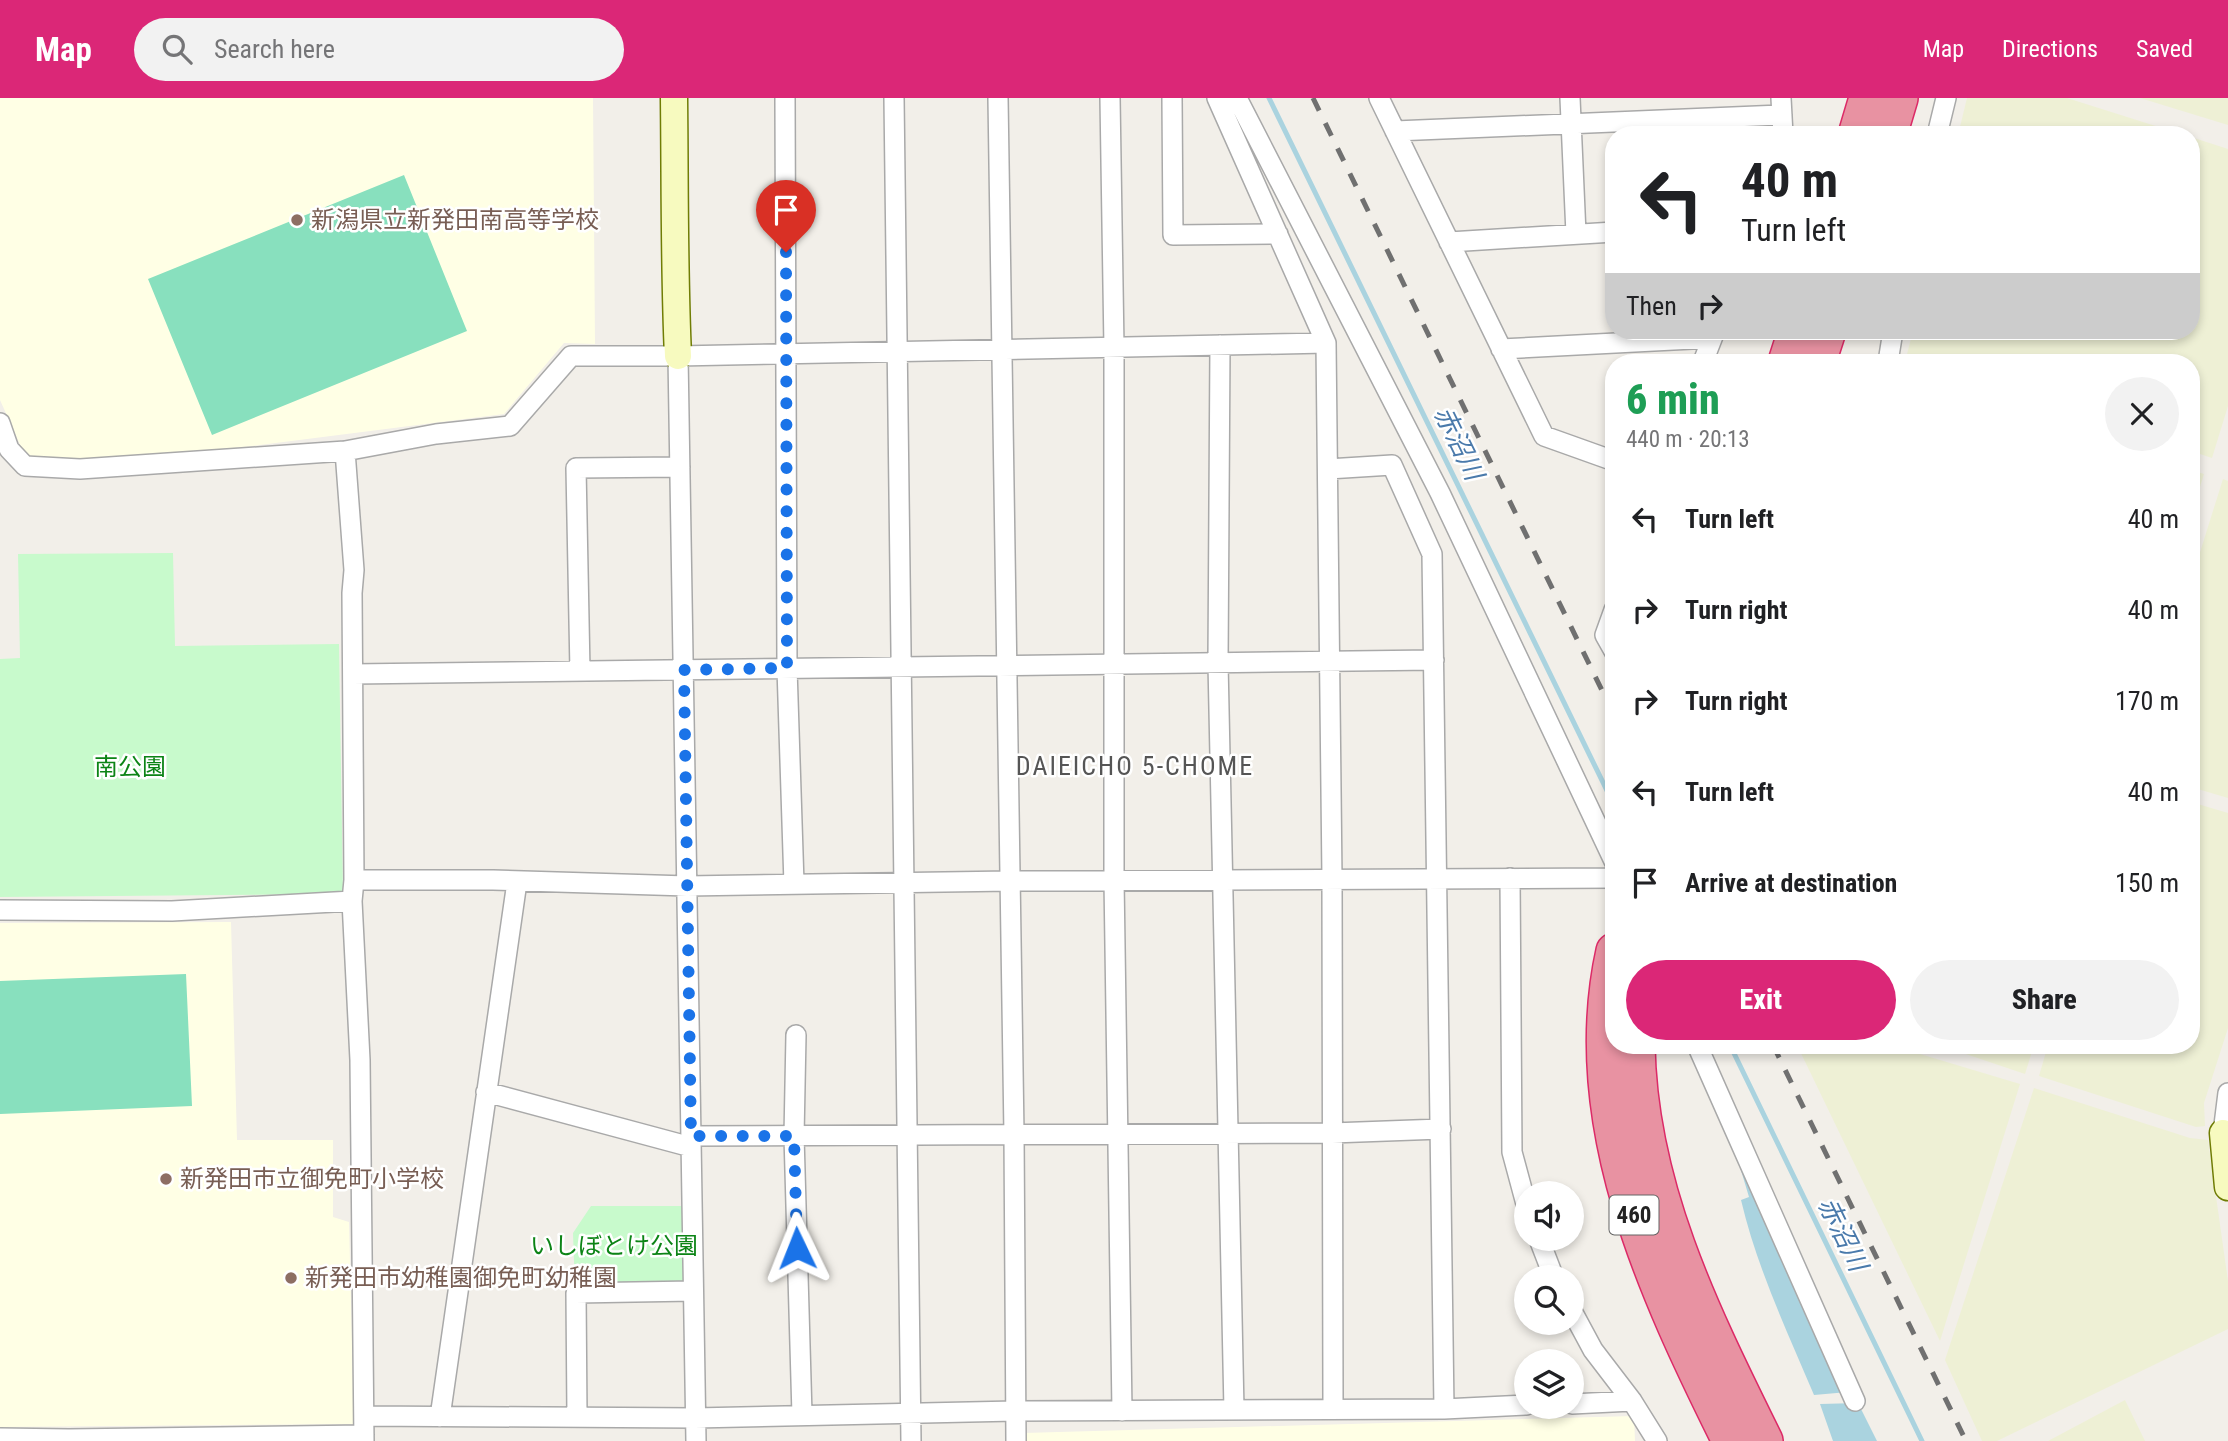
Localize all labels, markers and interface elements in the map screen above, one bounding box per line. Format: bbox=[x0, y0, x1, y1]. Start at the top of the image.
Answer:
search box bbox=[134, 18, 624, 81]
text: Map bbox=[35, 30, 92, 69]
icon: search bbox=[158, 30, 196, 68]
text: Search here bbox=[214, 34, 335, 64]
text: Map bbox=[1923, 35, 1964, 63]
text: Directions bbox=[2002, 35, 2098, 63]
text: Saved bbox=[2136, 35, 2193, 63]
text: 40 m bbox=[1741, 152, 1838, 209]
icon: left bbox=[1626, 154, 1717, 245]
pin bbox=[756, 180, 816, 252]
icon: arrive bbox=[767, 191, 805, 229]
place label: 新潟県立新発田南高等学校 bbox=[311, 206, 599, 234]
text: Turn left bbox=[1741, 211, 1846, 249]
marker: 新潟県立新発田南高等学校 bbox=[289, 212, 305, 228]
icon: right bbox=[1691, 287, 1729, 325]
text: Then bbox=[1626, 291, 1677, 321]
text: 6 min bbox=[1626, 375, 1720, 424]
button: close bbox=[2105, 377, 2179, 451]
water label: 赤沼川 bbox=[1428, 401, 1491, 487]
text: 440 m · 20:13 bbox=[1626, 426, 1750, 453]
icon: left bbox=[1626, 500, 1664, 538]
text: Turn left bbox=[1685, 504, 1774, 534]
text: 40 m bbox=[2128, 504, 2179, 534]
icon: right bbox=[1626, 591, 1664, 629]
text: Turn right bbox=[1685, 595, 1787, 625]
text: 40 m bbox=[2128, 595, 2179, 625]
icon: right bbox=[1626, 682, 1664, 720]
text: Turn right bbox=[1685, 686, 1787, 716]
text: 170 m bbox=[2115, 686, 2179, 716]
district label: DAIEICHO 5-CHOME bbox=[1016, 751, 1254, 781]
park label: 南公園 bbox=[94, 753, 166, 781]
icon: left bbox=[1626, 773, 1664, 811]
text: Turn left bbox=[1685, 777, 1774, 807]
text: 40 m bbox=[2128, 777, 2179, 807]
icon: arrive bbox=[1626, 864, 1664, 902]
text: Arrive at destination bbox=[1685, 868, 1897, 898]
text: 150 m bbox=[2115, 868, 2179, 898]
button: Exit bbox=[1626, 960, 1896, 1040]
button: Share bbox=[1910, 960, 2179, 1040]
place label: 新発田市立御免町小学校 bbox=[180, 1165, 444, 1193]
marker: 新発田市立御免町小学校 bbox=[158, 1171, 174, 1187]
map controls bbox=[1514, 1181, 1584, 1419]
button: sound bbox=[1514, 1181, 1584, 1251]
water label: 赤沼川 bbox=[1812, 1192, 1875, 1278]
road number: 460 bbox=[1610, 1196, 1658, 1234]
position arrow bbox=[760, 1211, 834, 1285]
park label: いしぼとけ公園 bbox=[530, 1232, 698, 1260]
place label: 新発田市幼稚園御免町幼稚園 bbox=[305, 1264, 617, 1292]
button: search bbox=[1514, 1265, 1584, 1335]
marker: 新発田市幼稚園御免町幼稚園 bbox=[283, 1270, 299, 1286]
button: layers bbox=[1514, 1349, 1584, 1419]

